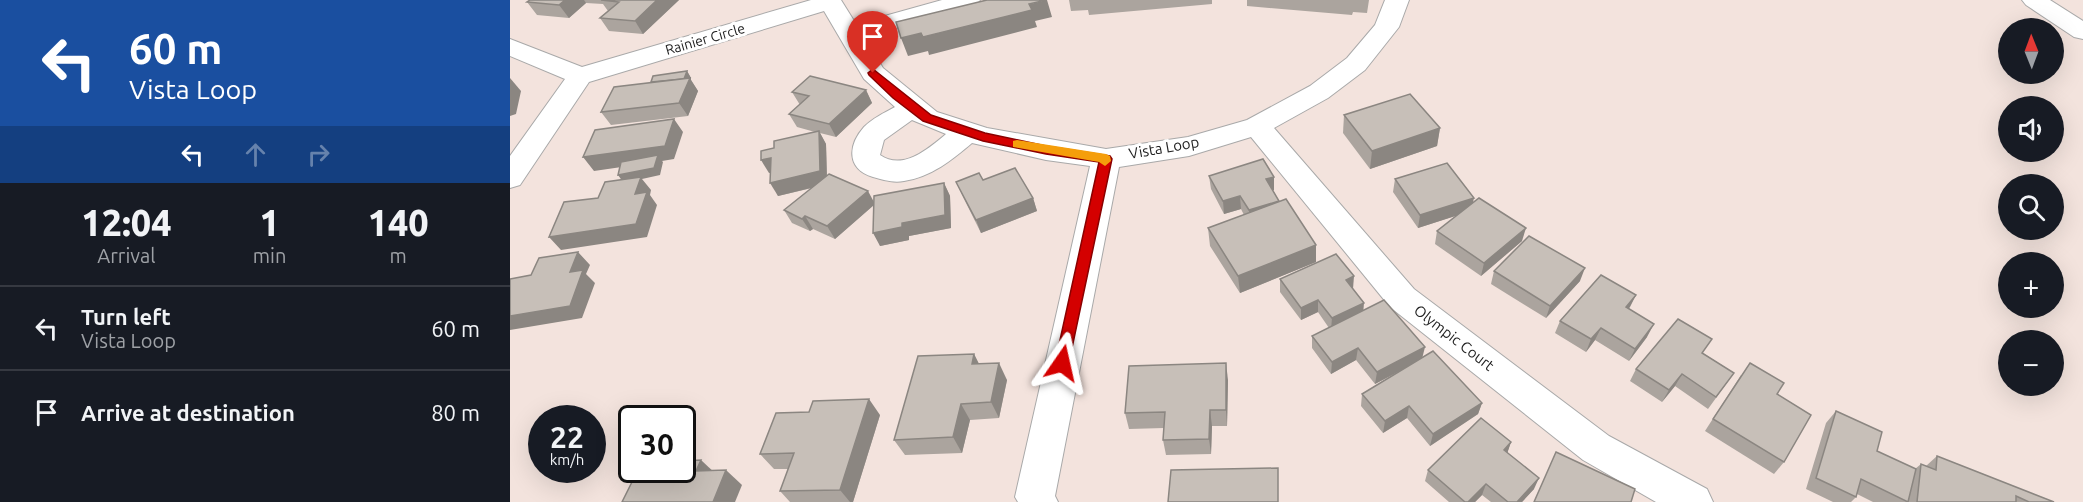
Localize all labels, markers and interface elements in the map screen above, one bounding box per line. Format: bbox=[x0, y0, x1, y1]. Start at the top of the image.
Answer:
pin bbox=[847, 11, 898, 73]
north arrow bbox=[1998, 18, 2064, 84]
map controls bbox=[1998, 18, 2064, 396]
street label: Rainier Circle bbox=[663, 20, 747, 58]
icon: arrive bbox=[856, 20, 889, 53]
icon: left bbox=[30, 24, 108, 102]
text: 60 m bbox=[129, 25, 223, 72]
text: Vista Loop bbox=[129, 74, 257, 104]
button: sound bbox=[1998, 96, 2064, 162]
street label: Vista Loop bbox=[1127, 133, 1200, 162]
icon: left bbox=[176, 138, 209, 171]
icon: ahead bbox=[239, 138, 272, 171]
icon: right bbox=[302, 138, 335, 171]
button: search bbox=[1998, 174, 2064, 240]
text: 12:04 bbox=[81, 202, 171, 243]
text: 1 bbox=[259, 202, 280, 243]
text: 140 bbox=[368, 202, 429, 243]
text: Arrival bbox=[97, 244, 156, 267]
text: min bbox=[253, 244, 286, 267]
text: m bbox=[390, 244, 407, 267]
button: + bbox=[1998, 252, 2064, 318]
street label: Olympic Court bbox=[1411, 301, 1498, 374]
text: Turn left bbox=[81, 304, 171, 329]
icon: left bbox=[30, 312, 63, 345]
text: 60 m bbox=[431, 316, 480, 341]
text: Vista Loop bbox=[81, 329, 176, 352]
button: − bbox=[1998, 330, 2064, 396]
position arrow bbox=[1030, 331, 1094, 395]
icon: arrive bbox=[30, 396, 63, 429]
text: Arrive at destination bbox=[81, 400, 295, 425]
text: 80 m bbox=[431, 400, 480, 425]
speed limit sign: 30 bbox=[618, 405, 696, 483]
text: 22 bbox=[550, 420, 584, 454]
text: km/h bbox=[550, 451, 584, 468]

